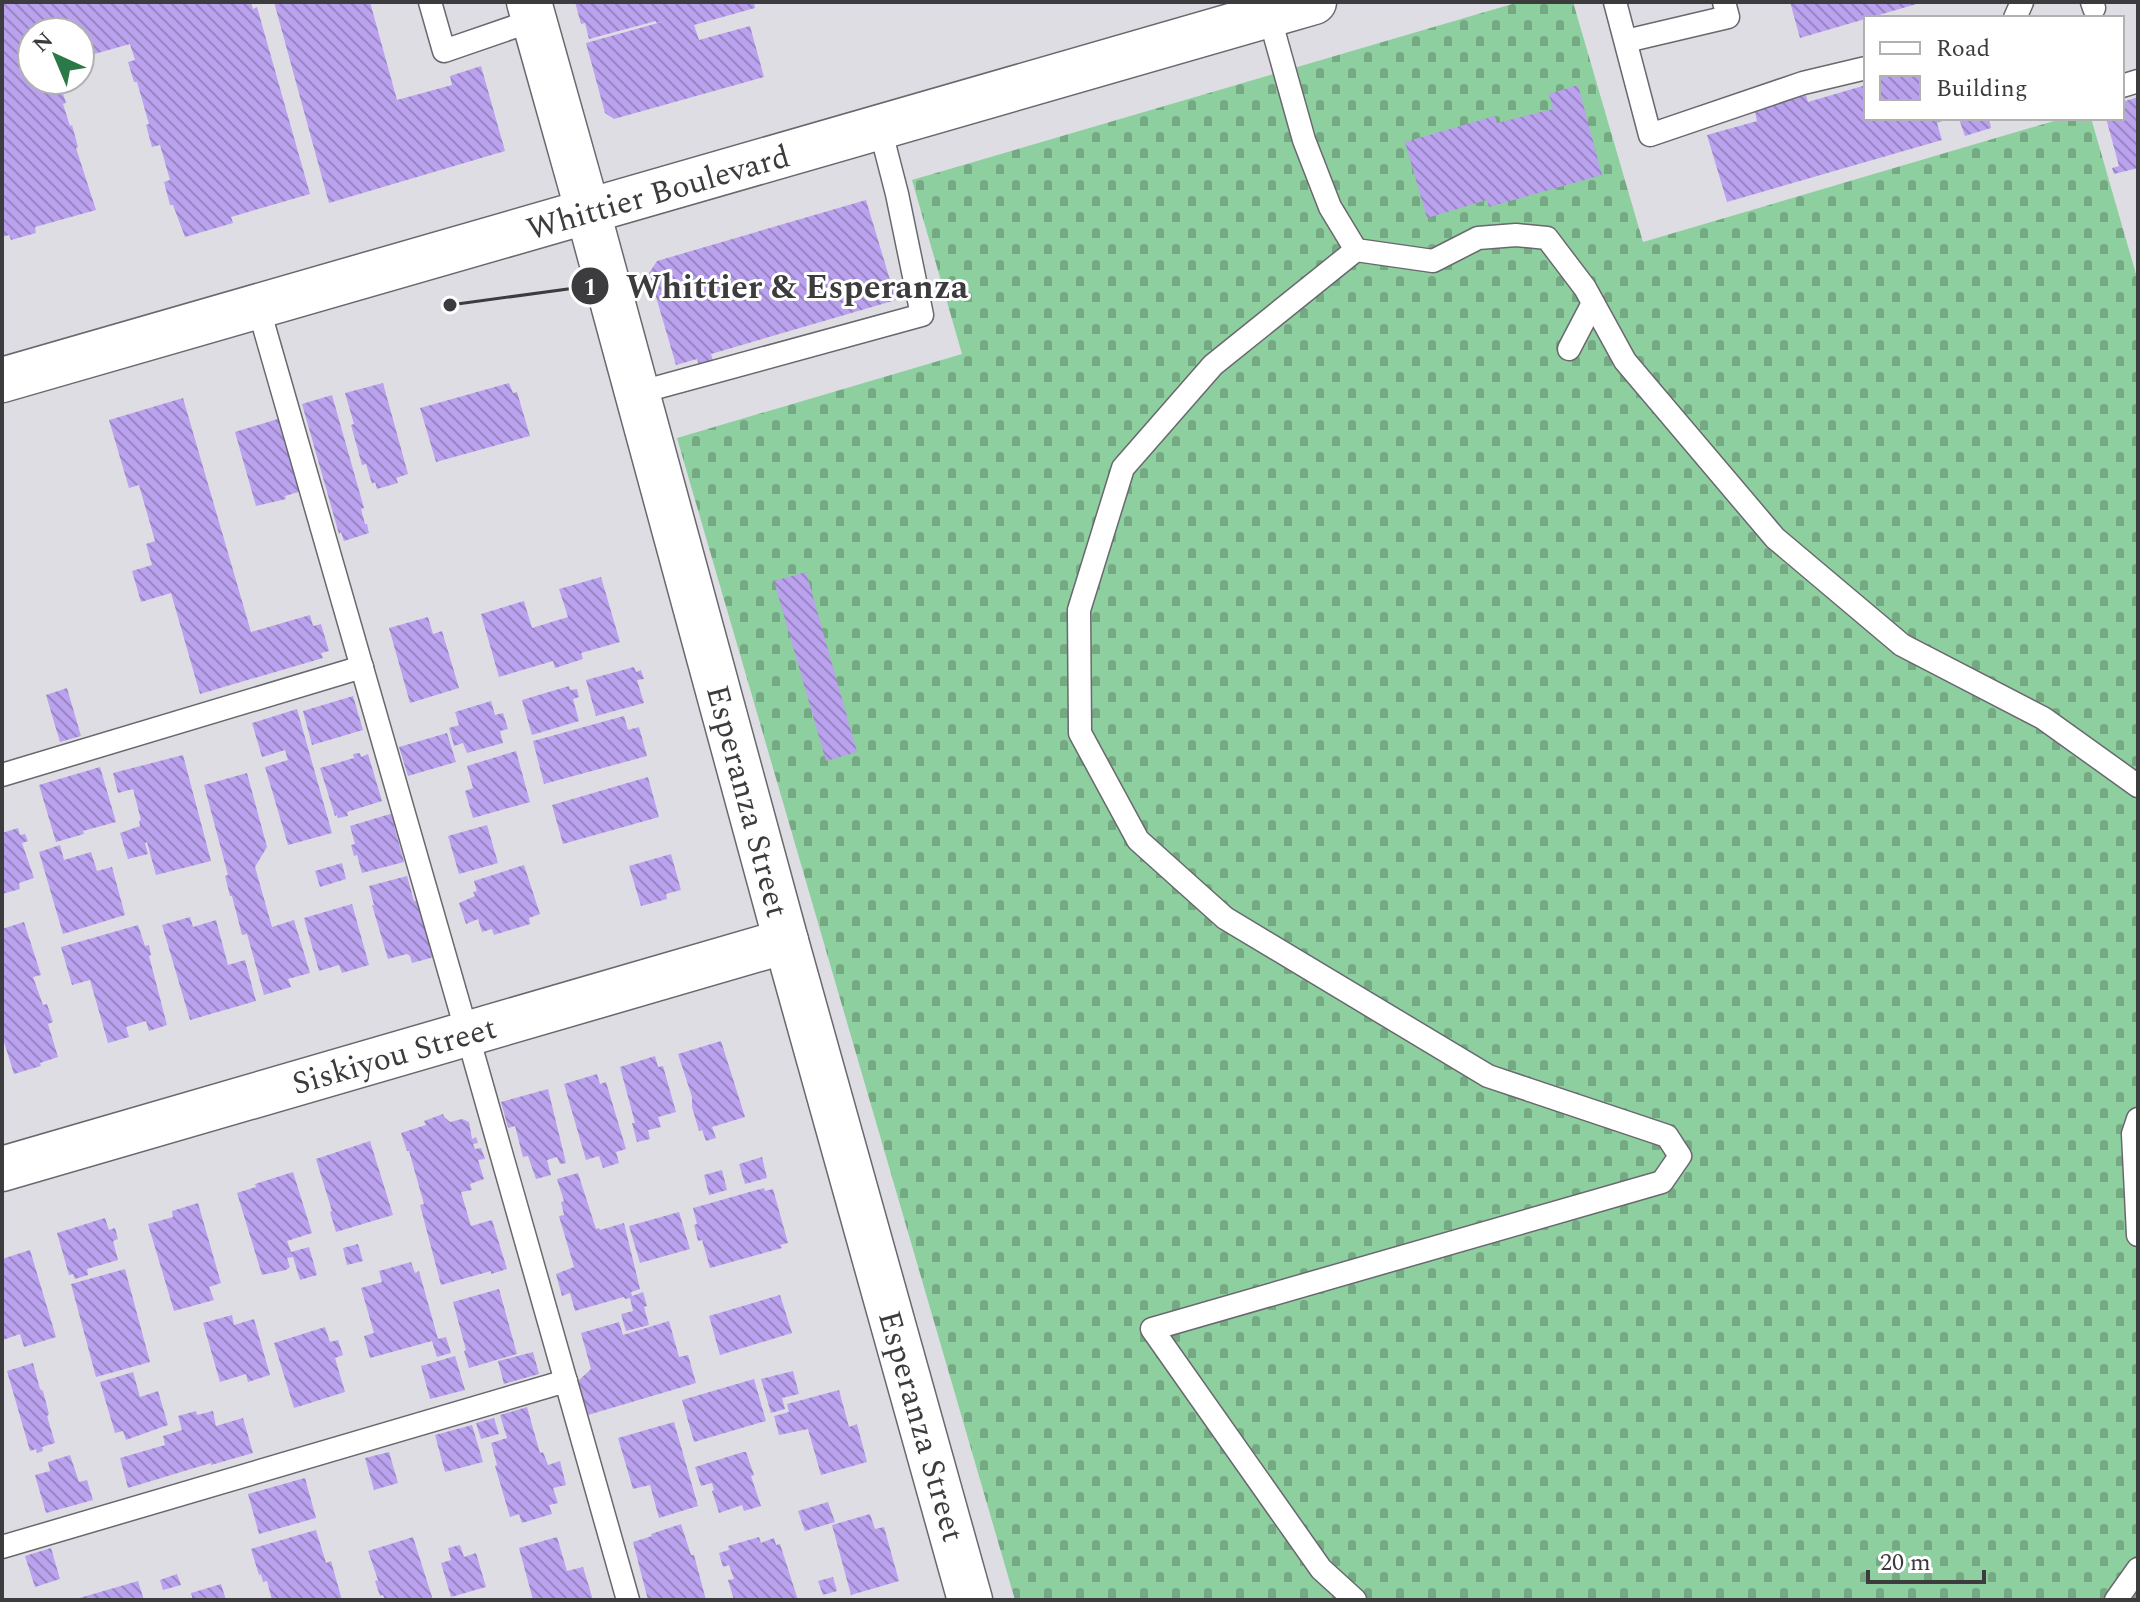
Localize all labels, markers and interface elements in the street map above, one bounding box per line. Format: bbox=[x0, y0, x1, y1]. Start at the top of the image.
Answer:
north arrow bbox=[16, 16, 96, 96]
legend bbox=[1864, 16, 2124, 120]
text: N bbox=[25, 25, 61, 61]
text: Road bbox=[1936, 31, 1990, 67]
text: Building bbox=[1936, 71, 2028, 107]
street label: Whittier Boulevard bbox=[521, 132, 796, 254]
callout: Whittier & Esperanza bbox=[570, 257, 984, 315]
text: Whittier & Esperanza bbox=[626, 262, 969, 314]
text: 1 bbox=[583, 270, 597, 306]
street label: Esperanza Street bbox=[692, 680, 801, 923]
street label: Siskiyou Street bbox=[286, 1004, 502, 1109]
street label: Esperanza Street bbox=[864, 1305, 977, 1548]
scale bar bbox=[1868, 1534, 1984, 1584]
text: 20 m bbox=[1880, 1545, 1931, 1581]

